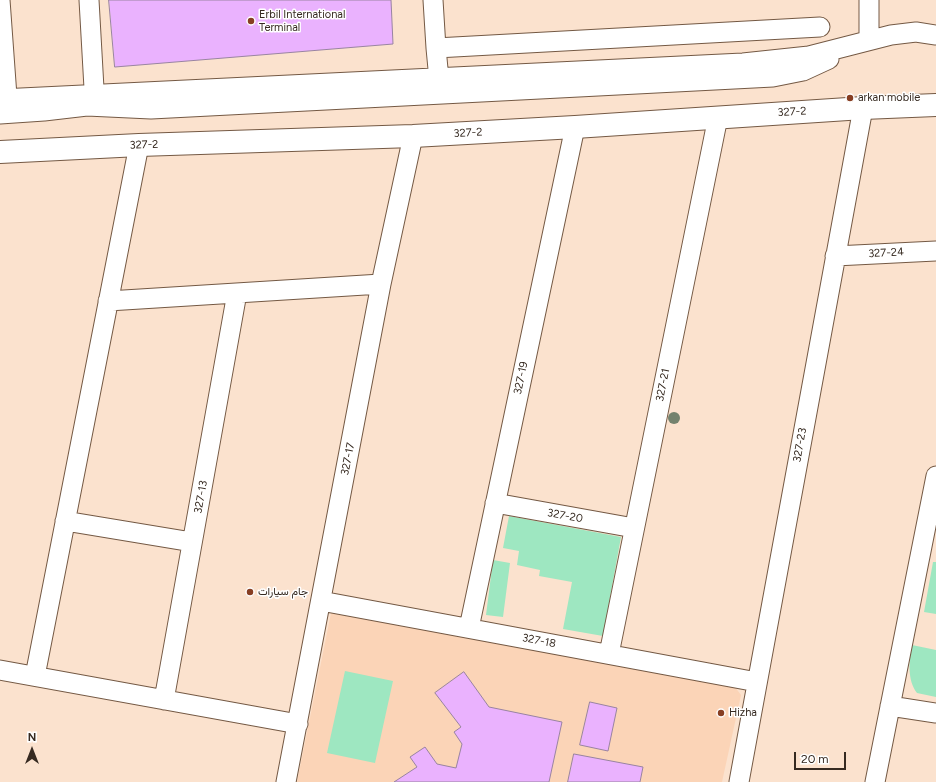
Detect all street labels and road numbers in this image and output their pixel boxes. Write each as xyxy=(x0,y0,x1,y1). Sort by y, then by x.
street label: 327-2 xyxy=(777,105,807,119)
street label: 327-2 xyxy=(453,126,483,140)
street label: 327-2 xyxy=(129,138,159,152)
street label: 327-24 xyxy=(868,245,904,261)
street label: 327-19 xyxy=(511,360,531,396)
street label: 327-21 xyxy=(653,367,673,403)
street label: 327-23 xyxy=(790,427,810,463)
street label: 327-17 xyxy=(338,442,358,476)
street label: 327-13 xyxy=(192,480,210,514)
street label: 327-20 xyxy=(546,506,584,526)
street label: 327-18 xyxy=(521,631,557,651)

